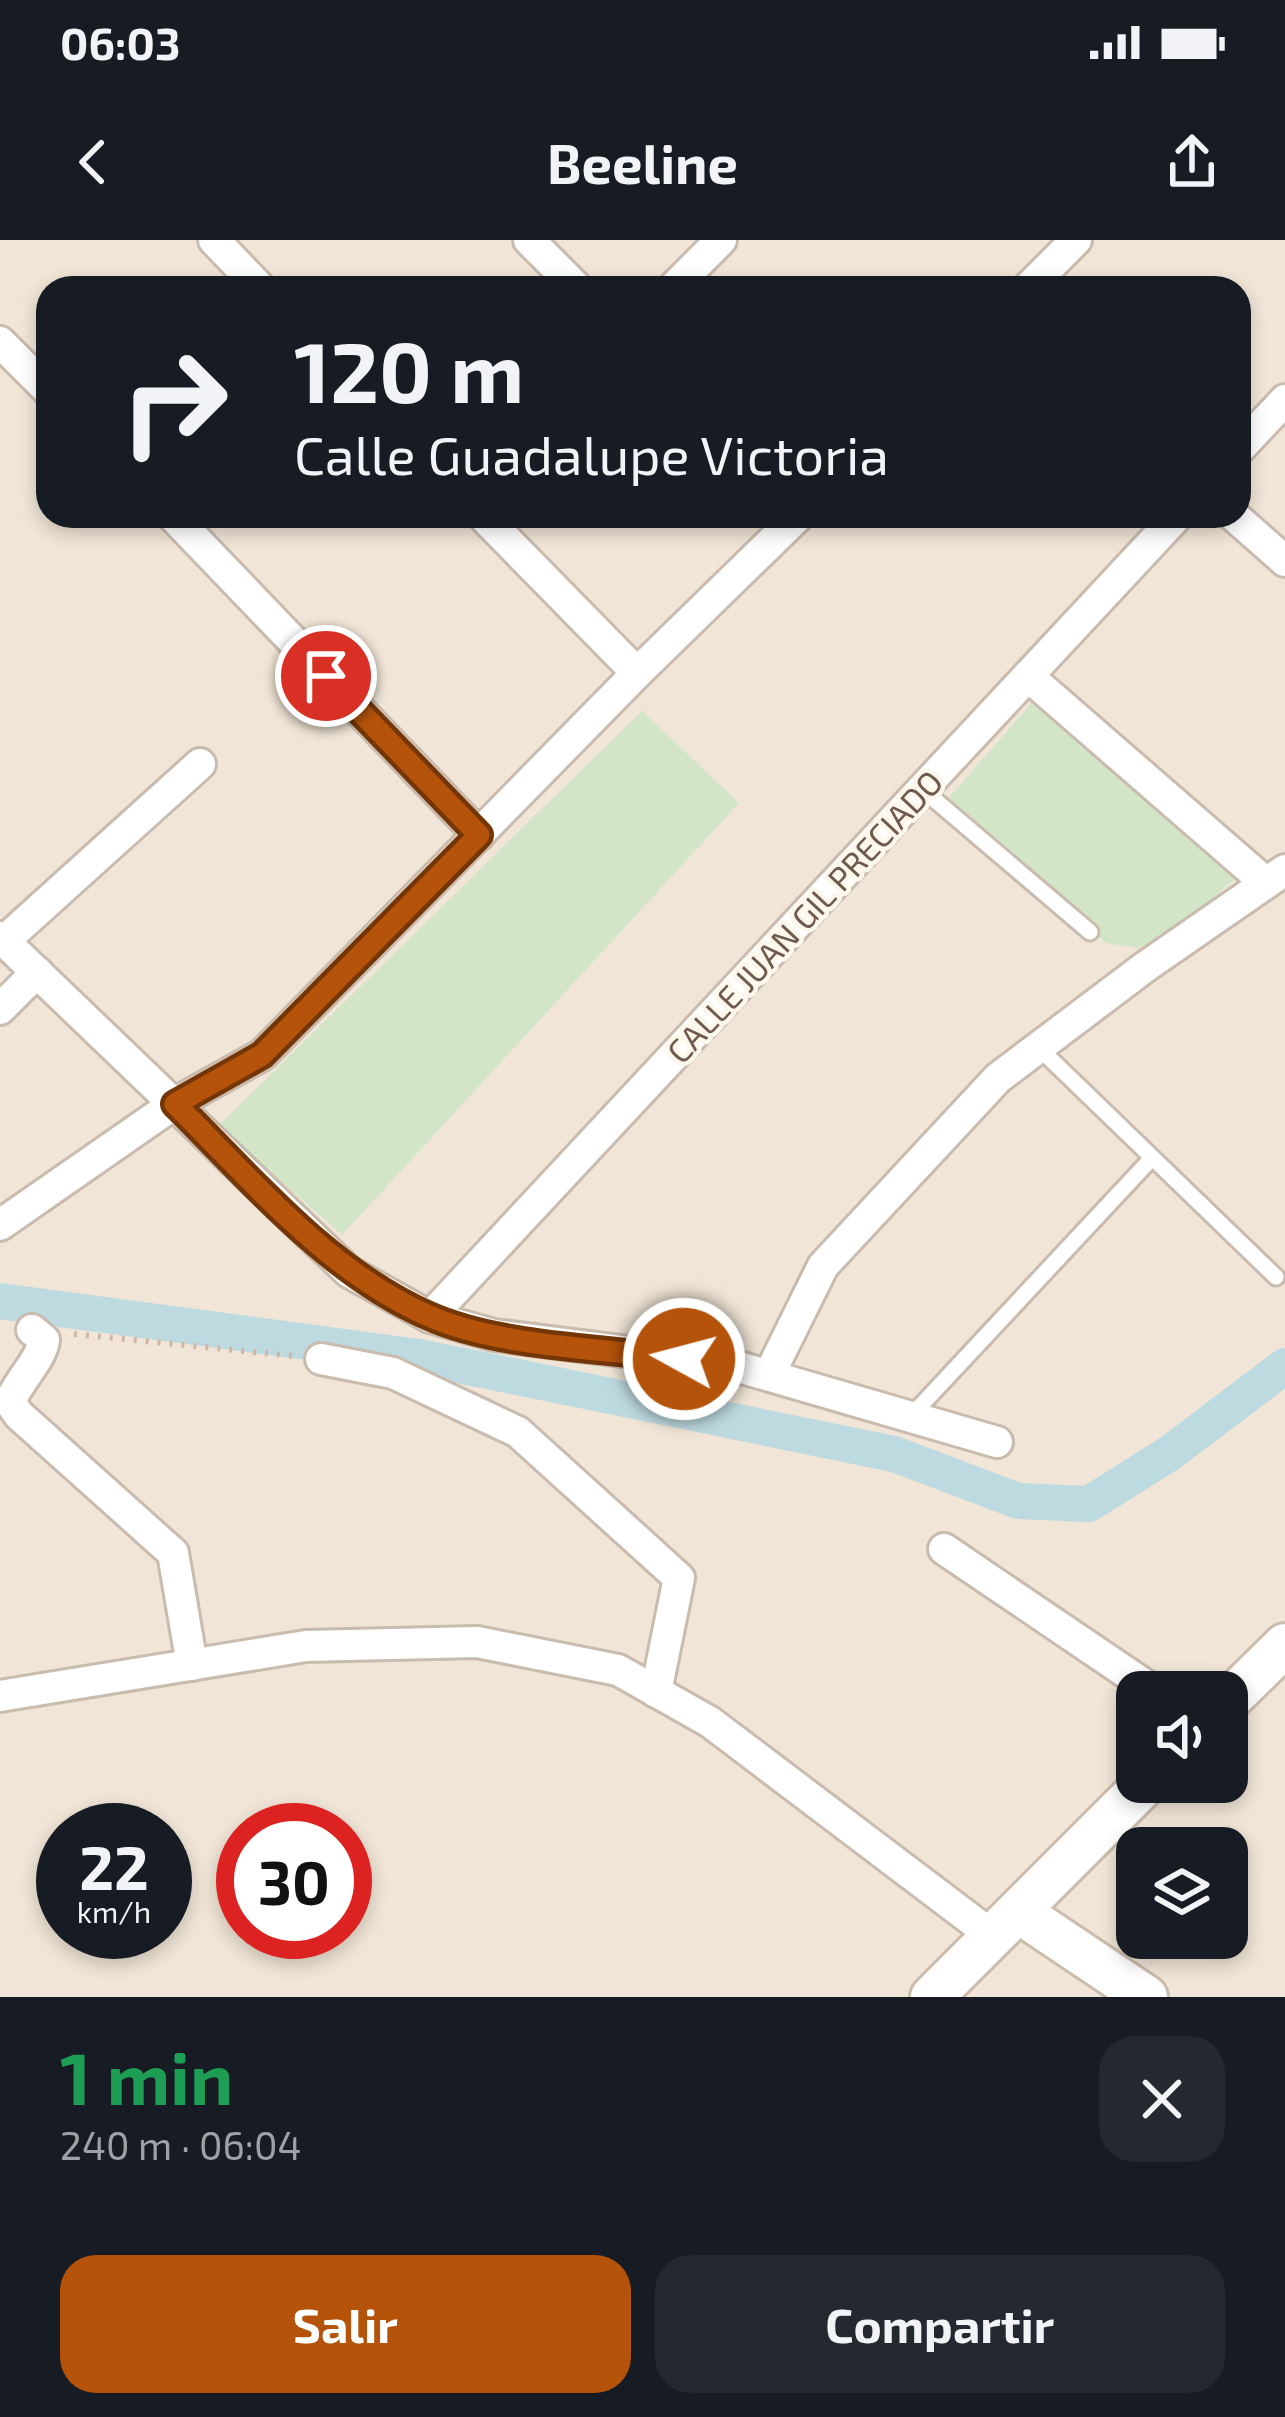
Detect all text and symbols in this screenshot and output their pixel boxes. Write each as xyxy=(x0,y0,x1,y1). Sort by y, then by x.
text: 06:03 xyxy=(60,15,180,69)
icon: back xyxy=(60,129,126,195)
icon: share xyxy=(1159,129,1225,195)
text: Beeline xyxy=(547,130,738,195)
text: 120 m xyxy=(294,319,524,420)
icon: right xyxy=(96,324,252,480)
text: Calle Guadalupe Victoria xyxy=(294,421,889,486)
pin xyxy=(275,625,377,727)
icon: arrive xyxy=(293,643,359,709)
street label: CALLE JUAN GIL PRECIADO xyxy=(658,761,950,1071)
position arrow xyxy=(621,1296,747,1422)
map controls xyxy=(1116,1671,1248,1959)
button: sound xyxy=(1116,1671,1248,1803)
speed limit sign: 30 xyxy=(216,1803,372,1959)
button: layers xyxy=(1116,1827,1248,1959)
text: 22 xyxy=(79,1830,149,1902)
text: km/h xyxy=(77,1893,151,1929)
text: 1 min xyxy=(60,2033,233,2119)
button: close xyxy=(1099,2036,1225,2162)
text: 240 m · 06:04 xyxy=(60,2121,301,2168)
button: Salir xyxy=(60,2255,631,2393)
button: Compartir xyxy=(655,2255,1225,2393)

